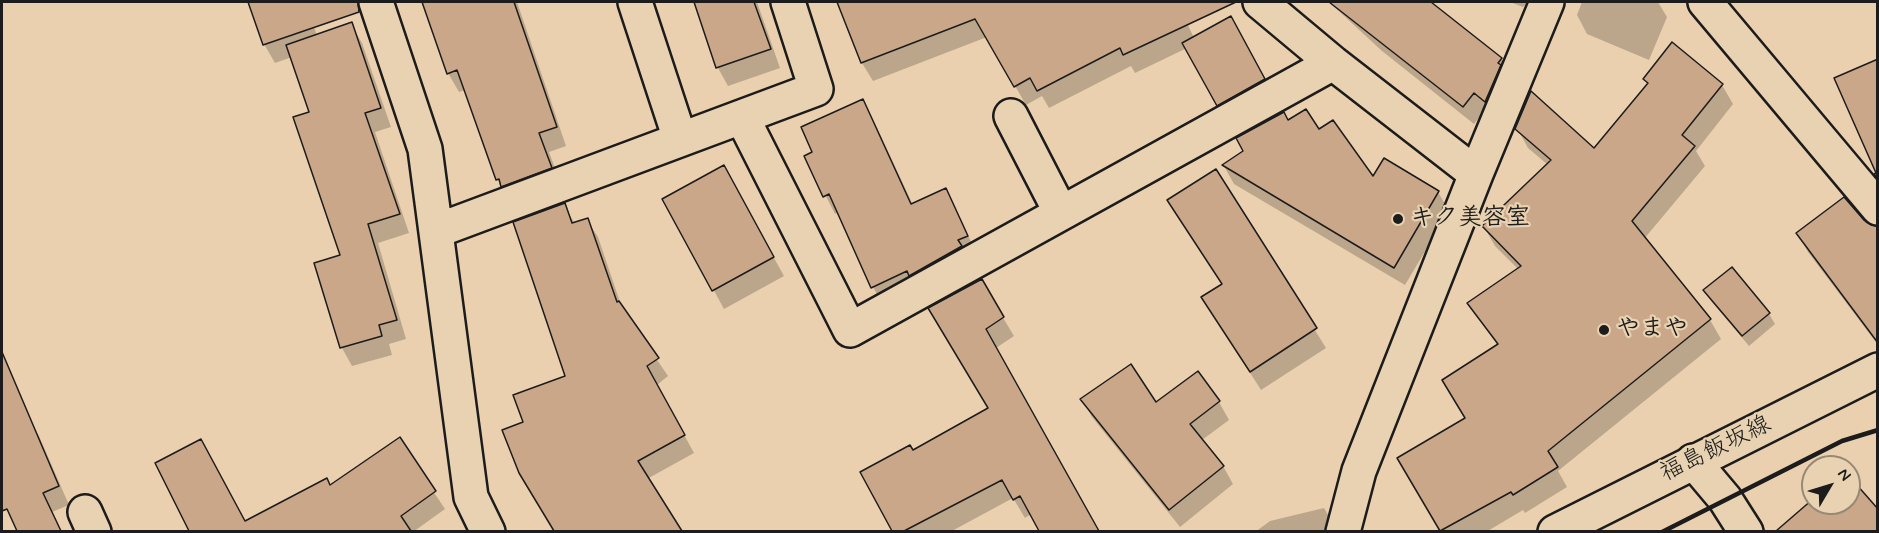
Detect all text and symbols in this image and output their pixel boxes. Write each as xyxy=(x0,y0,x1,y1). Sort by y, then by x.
place label: キク美容室 xyxy=(1410,205,1530,233)
marker: キク美容室 xyxy=(1391,212,1405,226)
place label: やまや xyxy=(1616,316,1688,344)
marker: やまや xyxy=(1597,323,1611,337)
street label: 福島飯坂線 xyxy=(1656,411,1776,489)
north arrow xyxy=(1801,455,1861,515)
text: N xyxy=(1832,464,1856,486)

